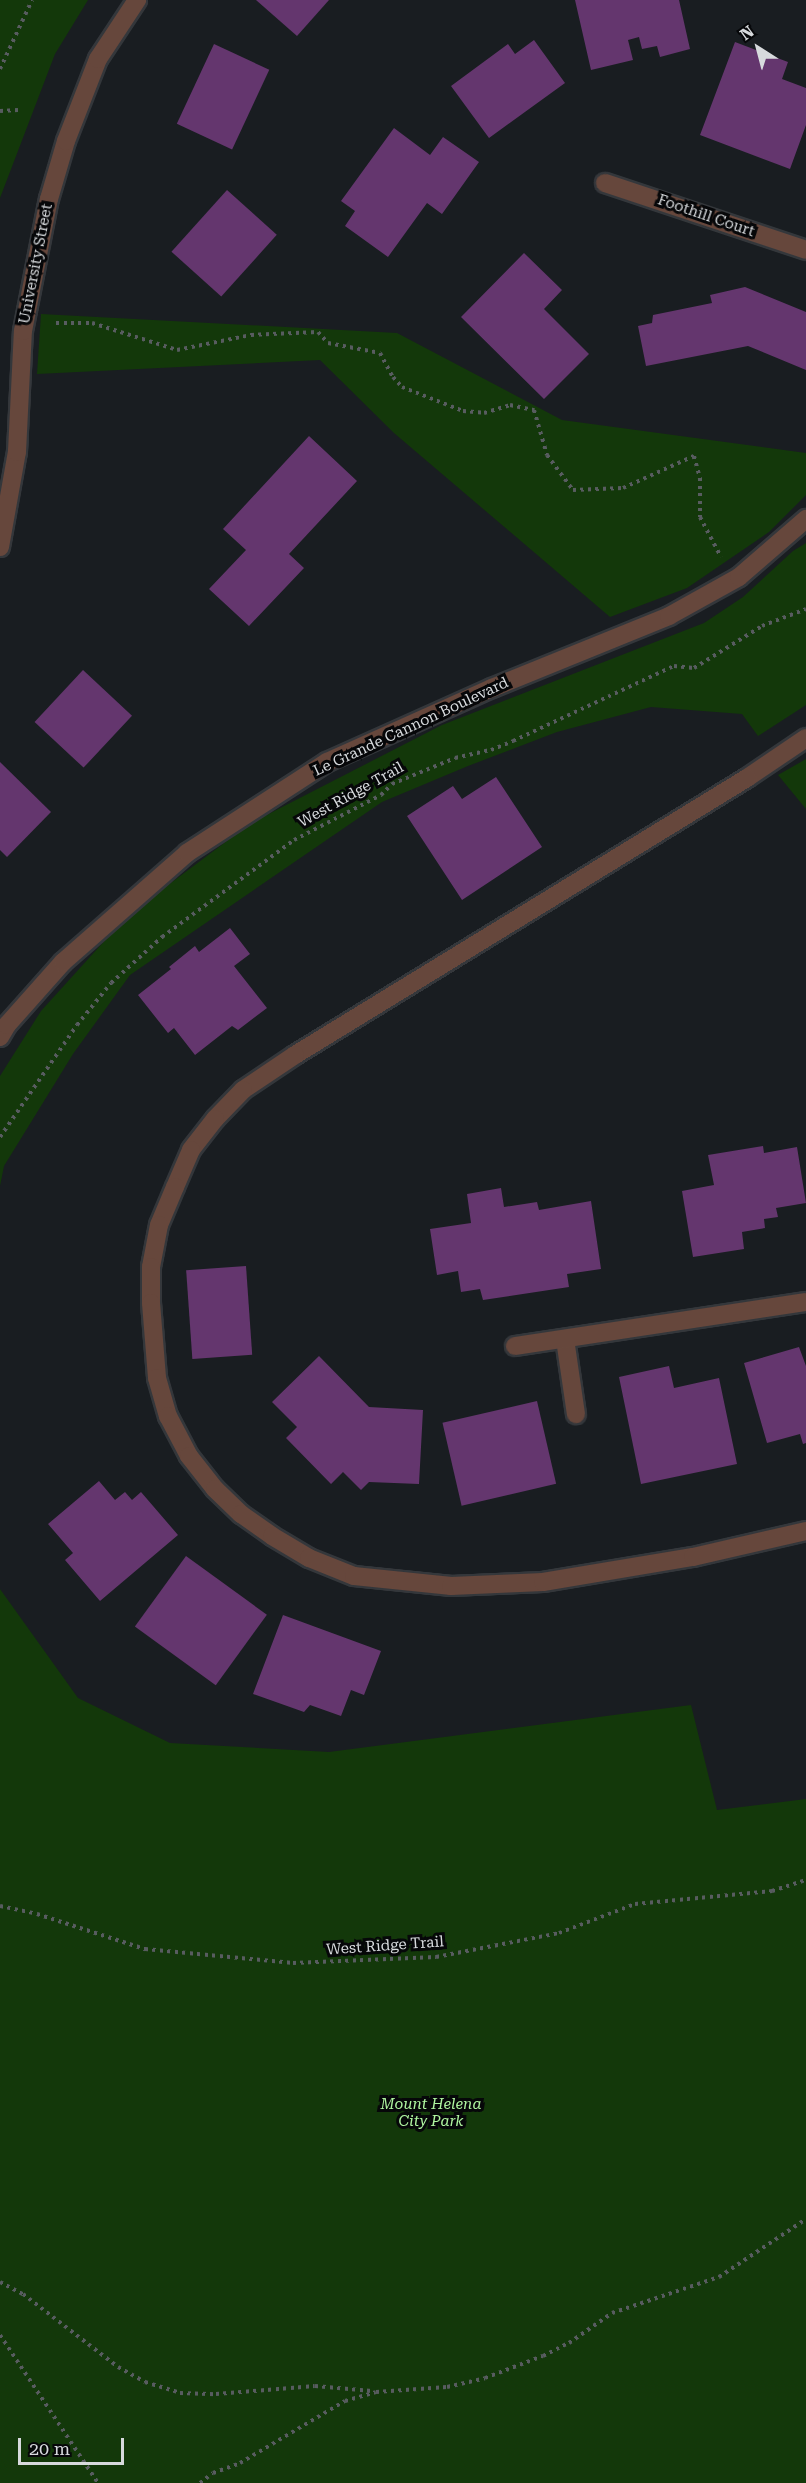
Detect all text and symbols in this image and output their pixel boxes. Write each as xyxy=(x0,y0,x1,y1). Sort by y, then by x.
north arrow xyxy=(728,18,788,78)
text: N xyxy=(737,22,758,44)
street label: Foothill Court xyxy=(655,191,757,241)
street label: University Street xyxy=(15,202,57,326)
street label: Le Grande Cannon Boulevard xyxy=(311,674,511,780)
street label: West Ridge Trail xyxy=(295,759,407,831)
street label: West Ridge Trail xyxy=(326,1933,444,1959)
park label: Mount Helena City Park xyxy=(381,2095,481,2130)
scale bar xyxy=(21,2426,128,2464)
text: 20 m xyxy=(29,2438,70,2459)

